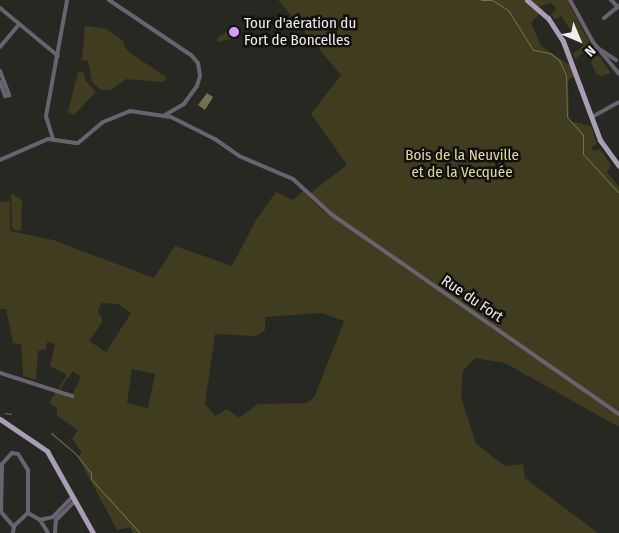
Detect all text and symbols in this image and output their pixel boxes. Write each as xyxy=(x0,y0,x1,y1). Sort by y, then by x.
place label: Tour d'aération du Fort de Boncelles xyxy=(244,14,356,49)
north arrow xyxy=(554,15,604,65)
marker: Tour d'aération du Fort de Boncelles xyxy=(228,26,240,38)
text: N xyxy=(581,42,599,60)
park label: Bois de la Neuville et de la Vecquée xyxy=(405,146,519,181)
street label: Rue du Fort xyxy=(438,272,506,326)

